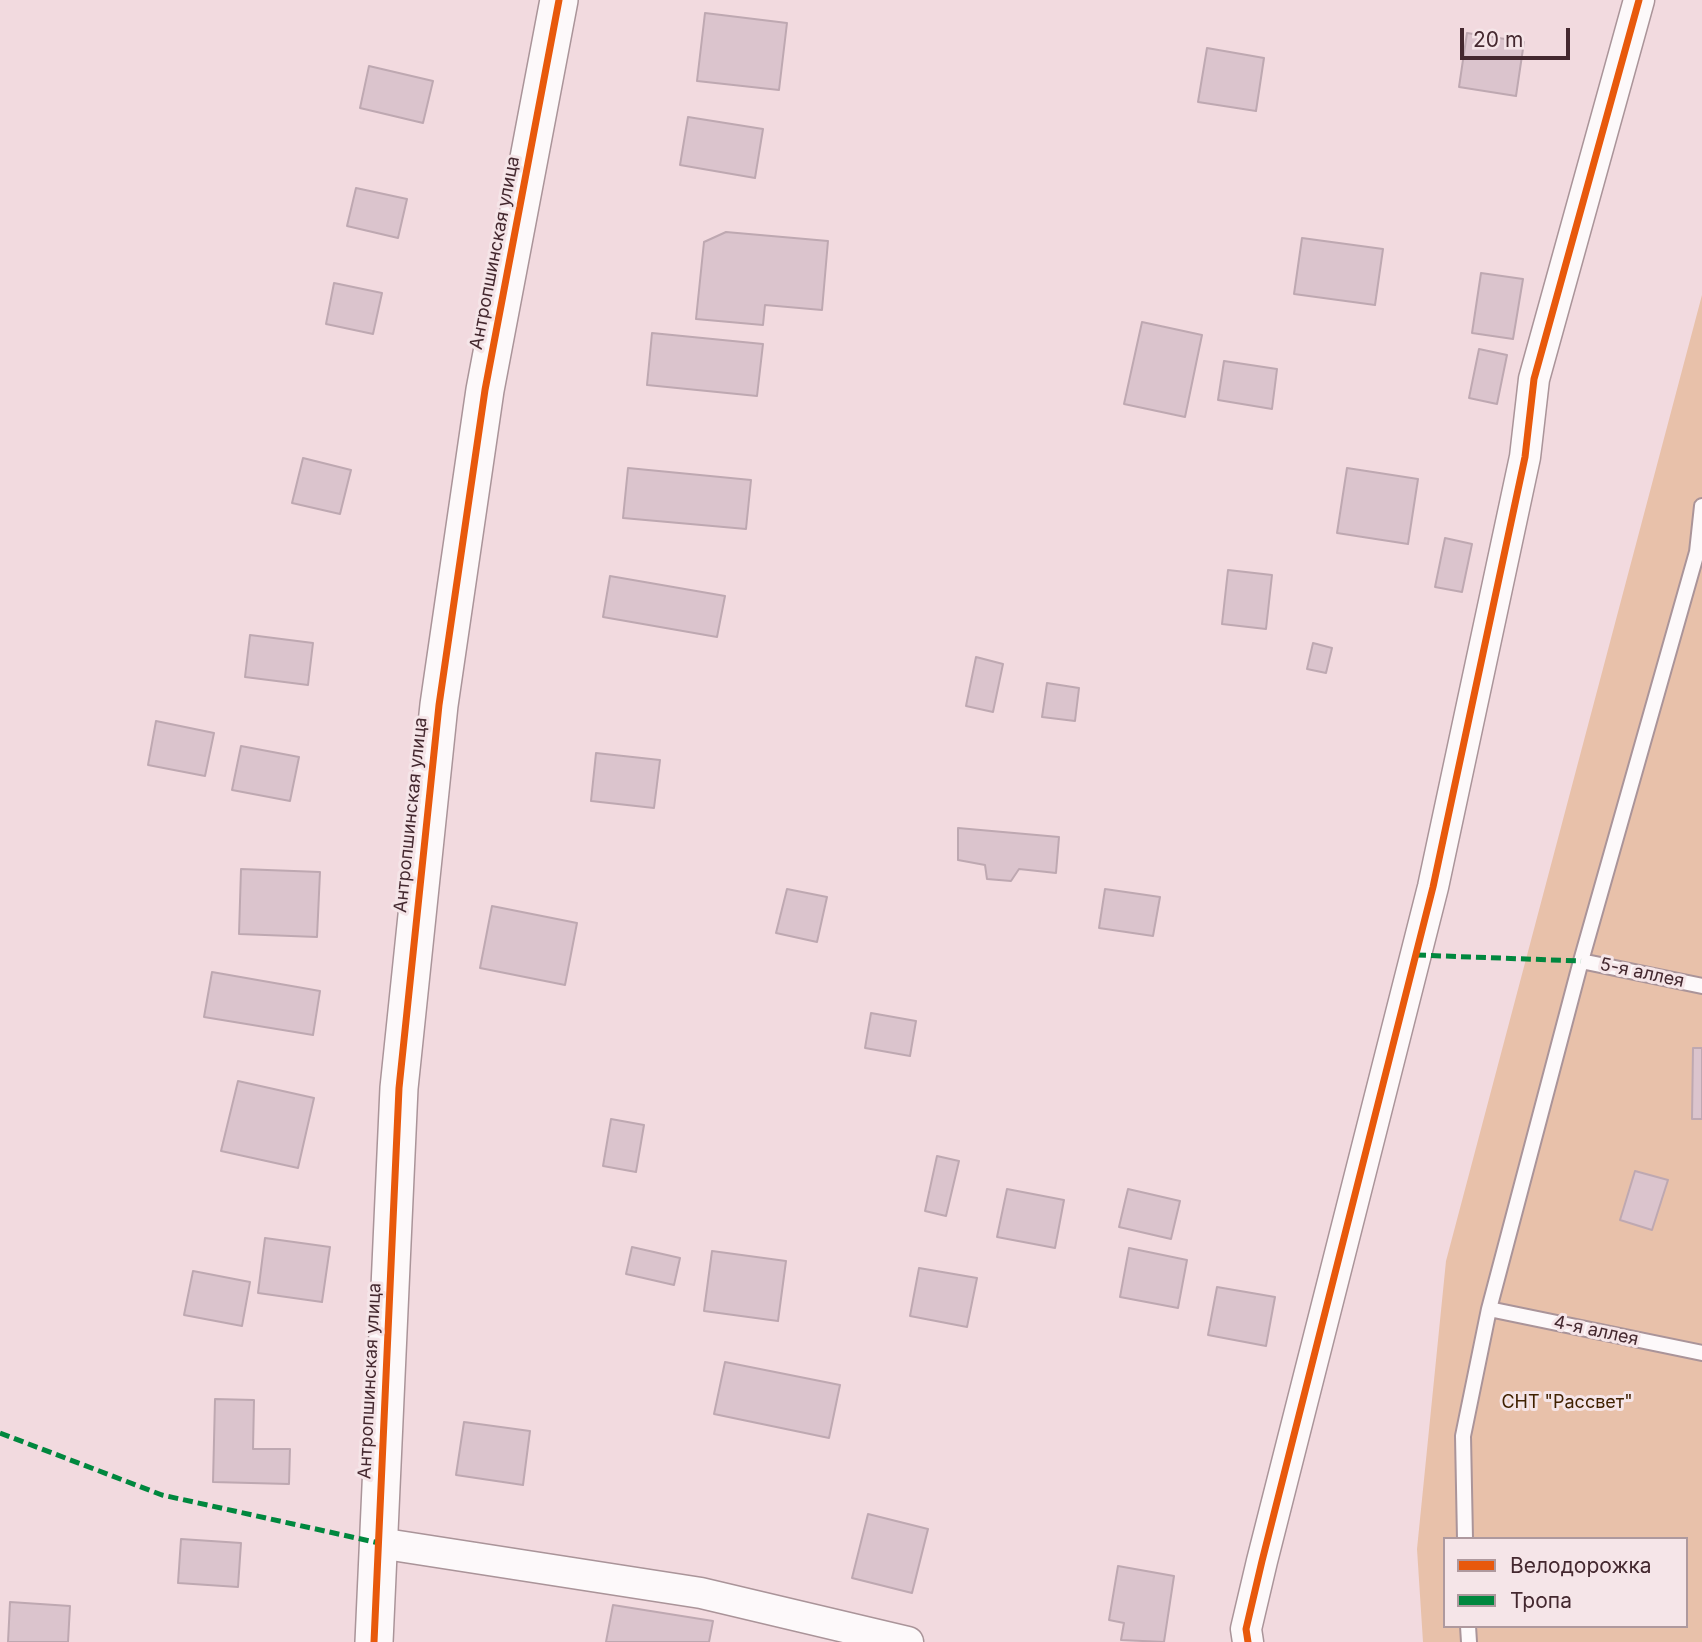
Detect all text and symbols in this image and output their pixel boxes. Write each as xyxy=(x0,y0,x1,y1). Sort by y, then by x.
scale bar xyxy=(1464,14,1574,58)
text: 20 m xyxy=(1473,27,1523,52)
street label: Антропшинская улица xyxy=(466,154,524,352)
street label: Антропшинская улица xyxy=(390,716,432,914)
street label: 5-я аллея xyxy=(1598,954,1686,992)
street label: Антропшинская улица xyxy=(354,1282,386,1480)
street label: 4-я аллея xyxy=(1552,1311,1640,1351)
park label: СНТ "Рассвет" xyxy=(1501,1392,1633,1414)
legend xyxy=(1443,1537,1688,1628)
text: Велодорожка xyxy=(1510,1553,1652,1578)
text: Тропа xyxy=(1510,1588,1572,1613)

